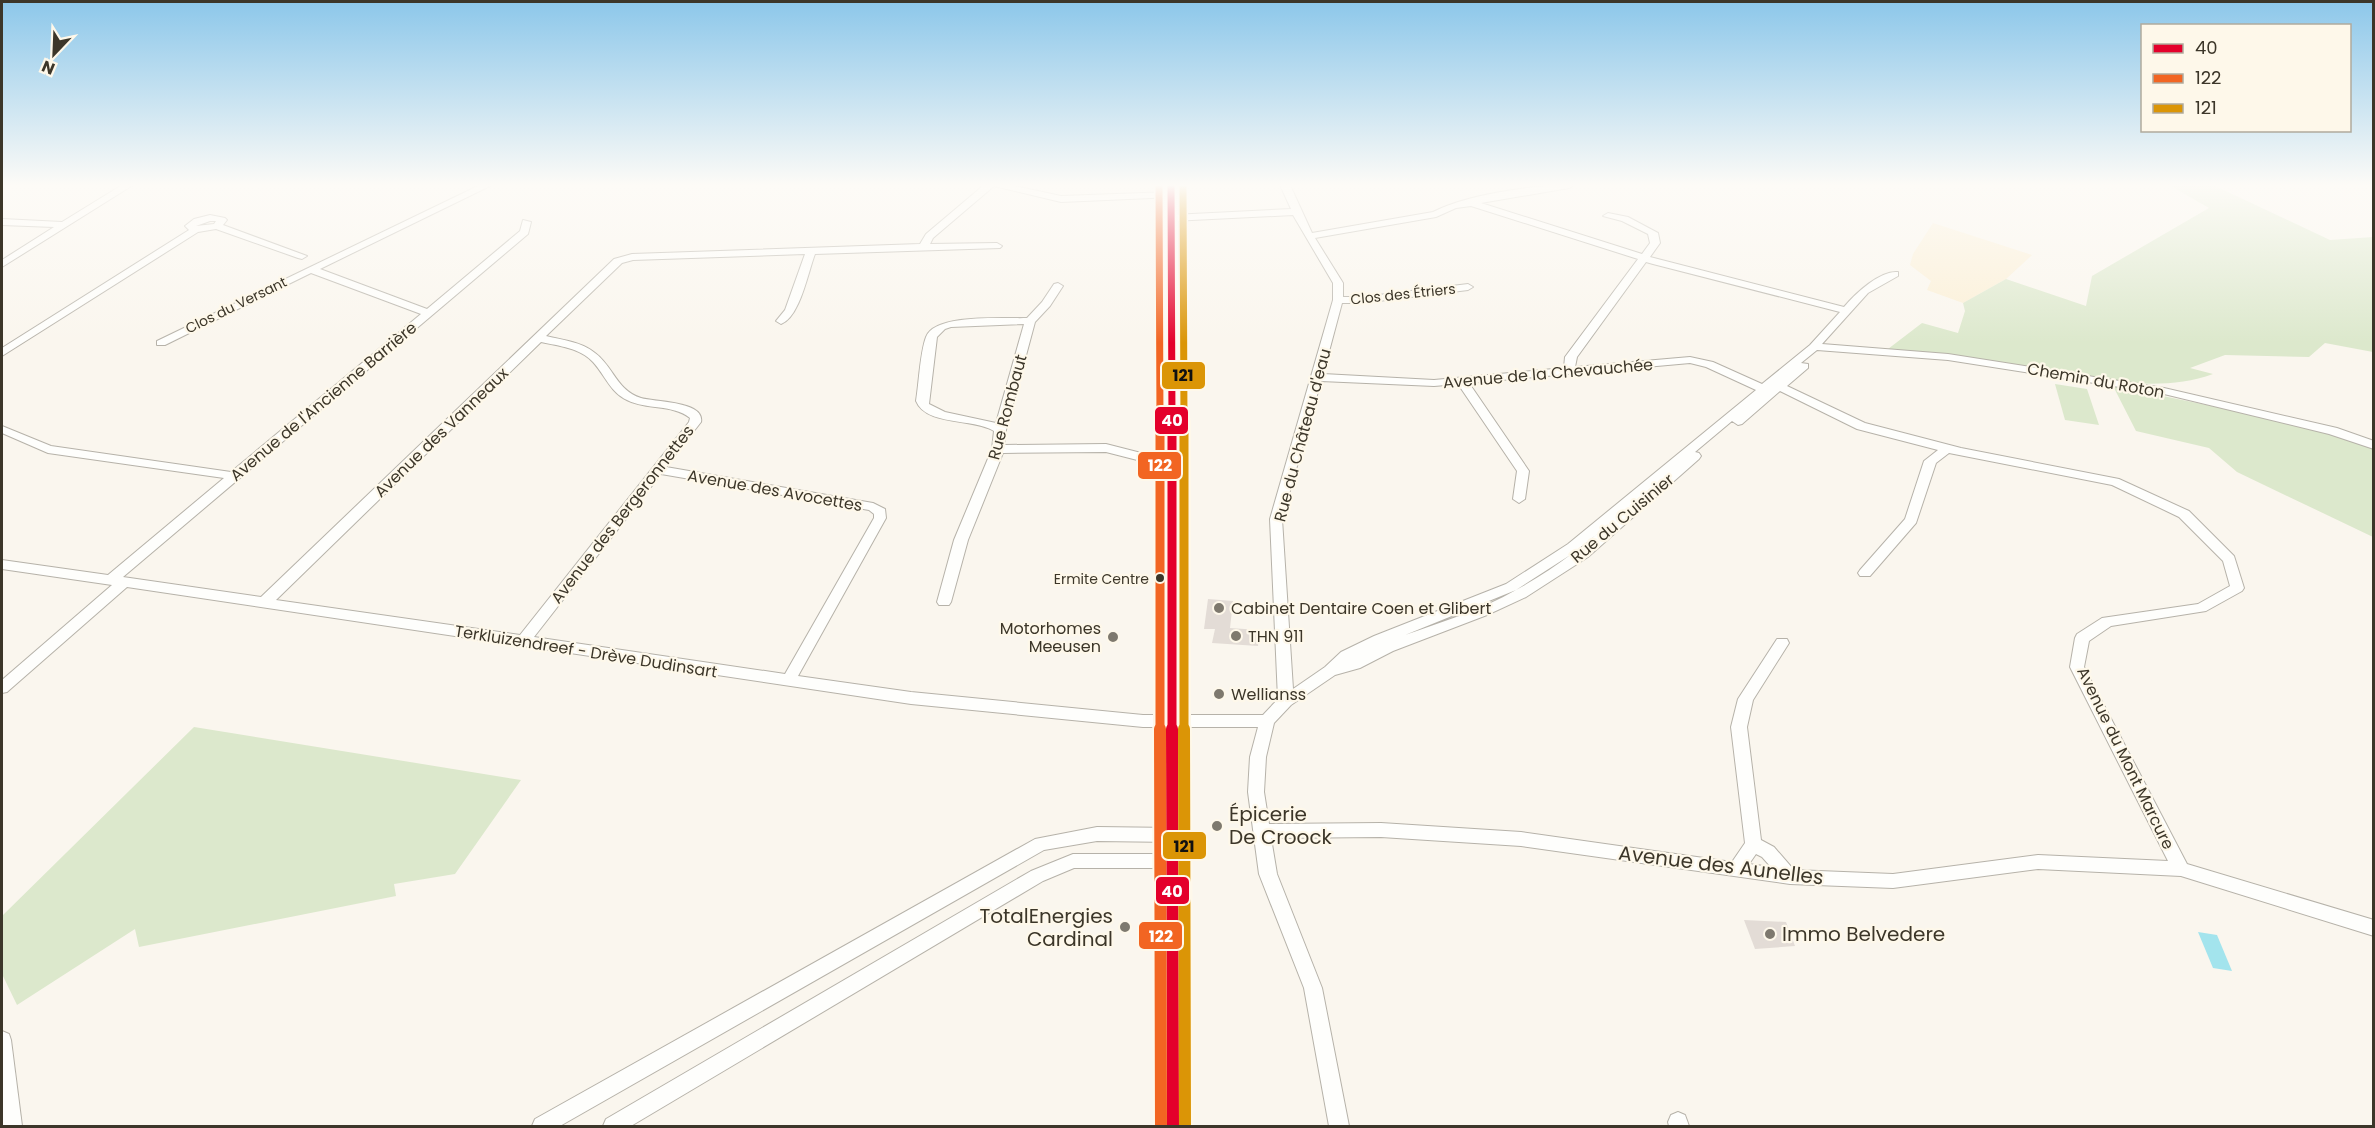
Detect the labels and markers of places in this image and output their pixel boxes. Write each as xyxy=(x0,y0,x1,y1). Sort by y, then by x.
place label: Ermite Centre xyxy=(1054,569,1149,589)
marker: Ermite Centre xyxy=(1154,572,1166,584)
place label: Cabinet Dentaire Coen et Glibert xyxy=(1231,597,1491,620)
marker: Cabinet Dentaire Coen et Glibert xyxy=(1212,601,1226,615)
place label: Motorhomes Meeusen xyxy=(1000,617,1101,658)
place label: THN 911 xyxy=(1248,625,1304,648)
marker: THN 911 xyxy=(1229,629,1243,643)
marker: Motorhomes Meeusen xyxy=(1106,630,1120,644)
place label: Wellianss xyxy=(1231,683,1306,706)
marker: Wellianss xyxy=(1212,687,1226,701)
place label: Épicerie De Croock xyxy=(1229,800,1333,851)
marker: Épicerie De Croock xyxy=(1210,819,1224,833)
place label: TotalEnergies Cardinal xyxy=(979,902,1113,953)
marker: TotalEnergies Cardinal xyxy=(1118,920,1132,934)
place label: Immo Belvedere xyxy=(1782,920,1945,948)
marker: Immo Belvedere xyxy=(1763,927,1777,941)

